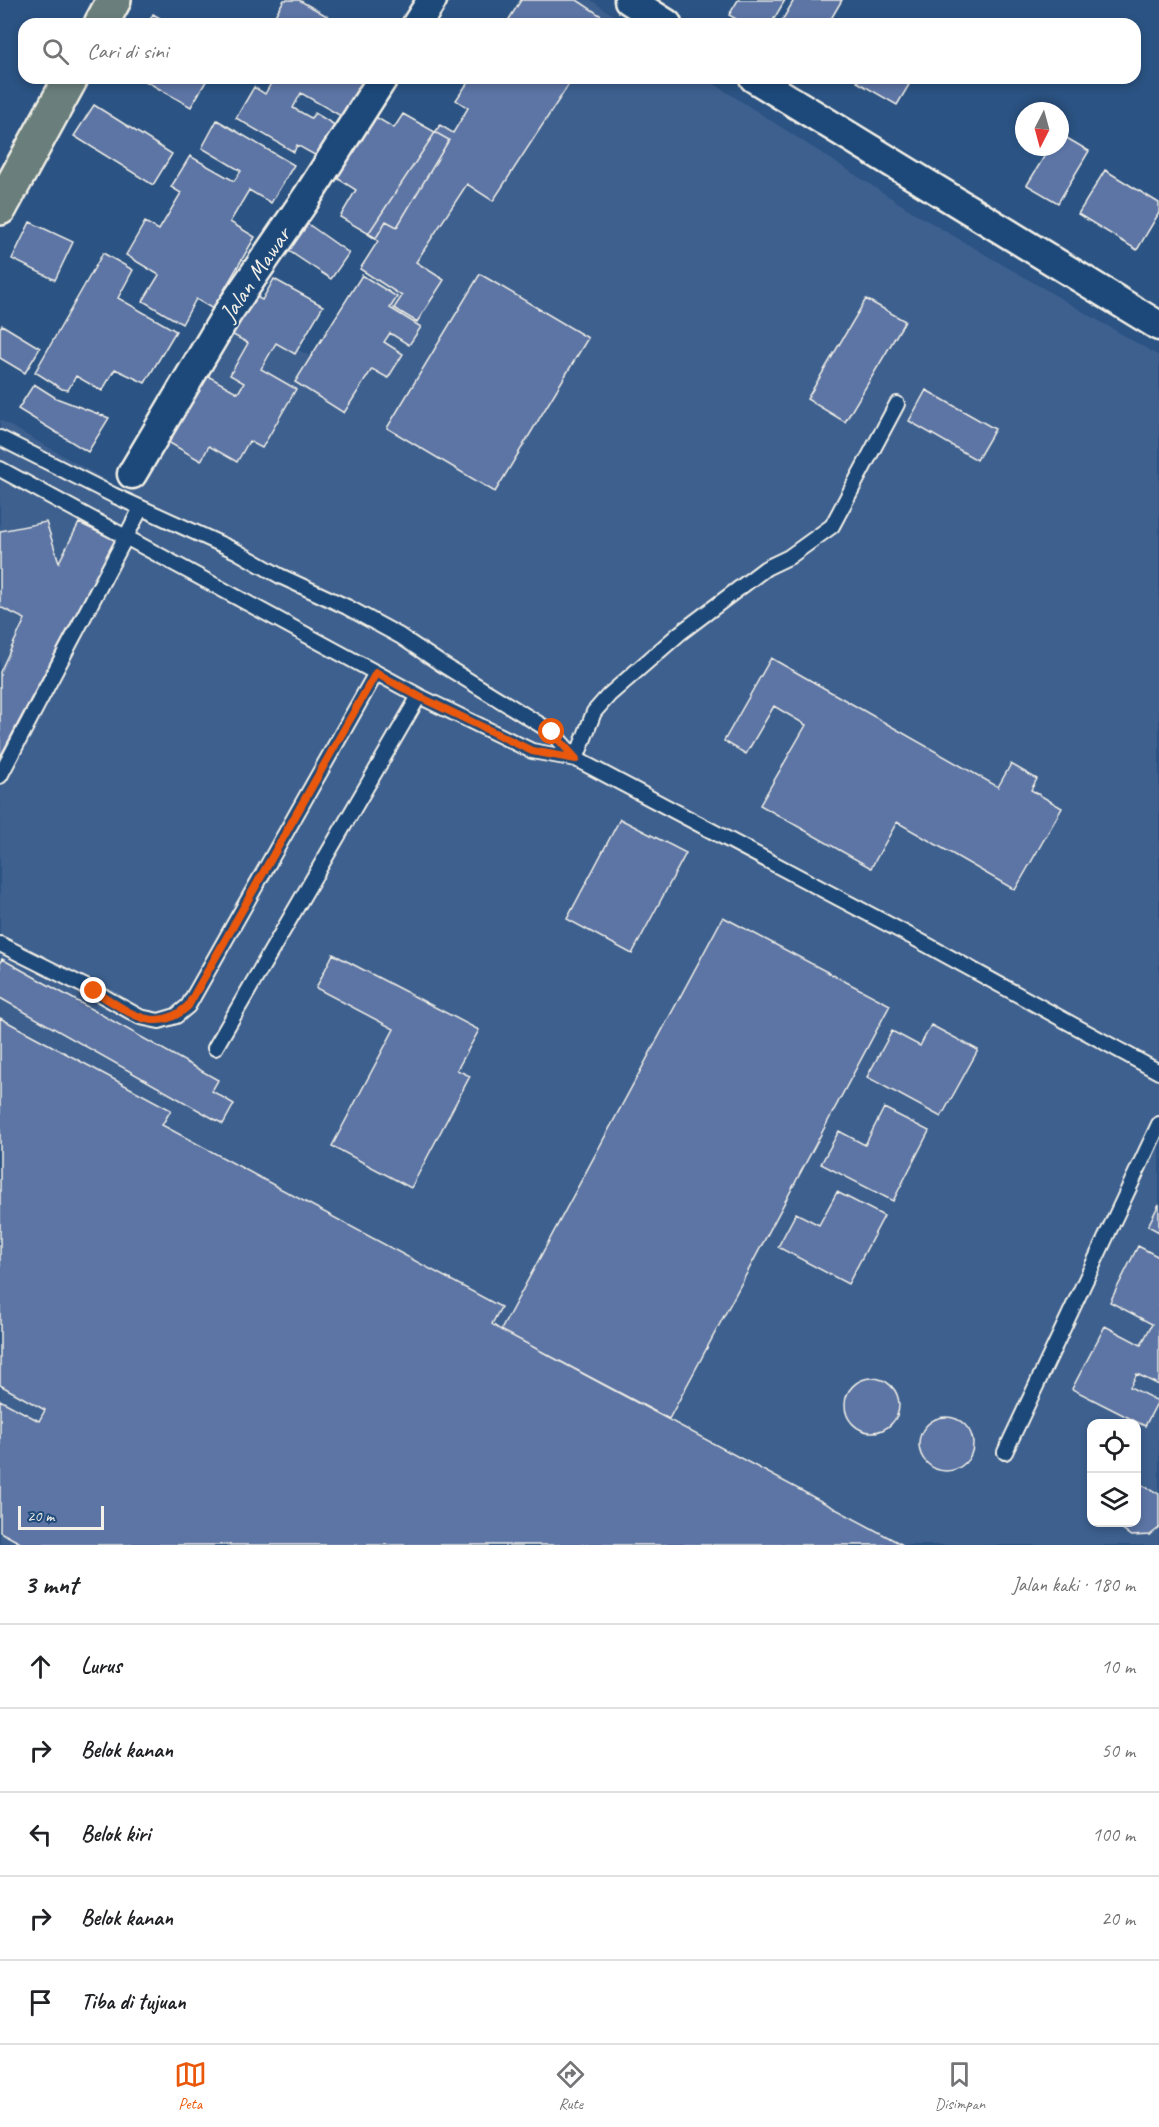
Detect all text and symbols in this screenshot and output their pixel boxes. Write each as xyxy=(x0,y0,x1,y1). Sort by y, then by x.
search box xyxy=(18,18,1141,84)
icon: search xyxy=(39,35,72,68)
text: Cari di sini xyxy=(87,37,168,65)
north arrow xyxy=(1015,102,1069,156)
street label: Jalan Mawar xyxy=(212,219,299,327)
route start xyxy=(538,718,564,744)
route end xyxy=(80,977,106,1003)
map controls xyxy=(1087,1419,1141,1527)
button: locate xyxy=(1087,1419,1141,1473)
button: layers xyxy=(1087,1473,1141,1527)
scale bar xyxy=(18,1503,104,1530)
text: 20 m xyxy=(27,1506,54,1526)
text: 3 mnt xyxy=(24,1568,77,1601)
text: Jalan kaki · 180 m xyxy=(1012,1572,1135,1597)
icon: ahead xyxy=(24,1650,57,1683)
text: Lurus xyxy=(81,1652,121,1680)
text: 10 m xyxy=(1101,1654,1135,1679)
icon: right xyxy=(24,1734,57,1767)
text: Belok kanan xyxy=(81,1736,173,1764)
text: 50 m xyxy=(1101,1738,1135,1763)
icon: left xyxy=(24,1818,57,1851)
text: Belok kiri xyxy=(81,1820,150,1848)
text: 100 m xyxy=(1092,1822,1135,1847)
icon: right xyxy=(24,1902,57,1935)
text: Belok kanan xyxy=(81,1904,173,1932)
text: 20 m xyxy=(1101,1906,1135,1931)
icon: arrive xyxy=(24,1986,57,2019)
text: Tiba di tujuan xyxy=(81,1988,186,2016)
tab: Peta xyxy=(174,2058,207,2114)
tab: Rute xyxy=(554,2058,587,2114)
tab: Disimpan xyxy=(935,2058,985,2114)

